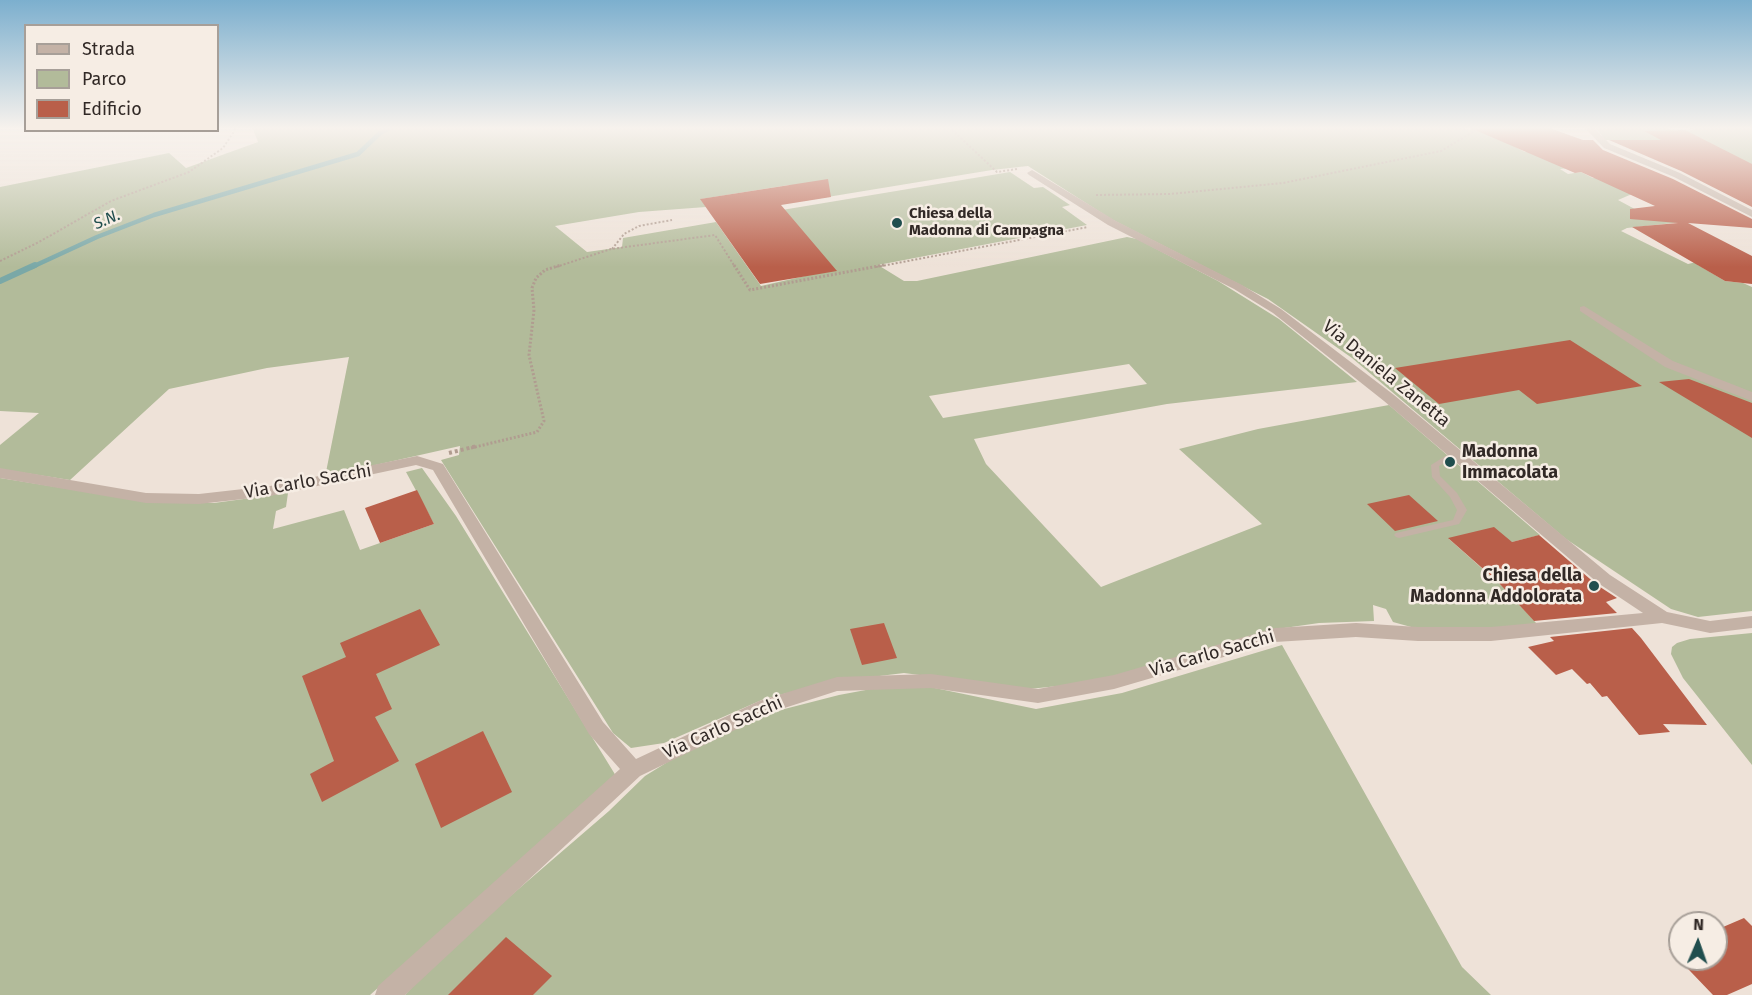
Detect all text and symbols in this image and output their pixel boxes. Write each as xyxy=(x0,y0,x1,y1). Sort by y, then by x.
legend xyxy=(24,24,219,132)
text: Strada xyxy=(82,38,135,60)
text: Parco xyxy=(82,68,126,90)
text: Edificio xyxy=(82,98,142,120)
place label: Chiesa della Madonna di Campagna xyxy=(909,205,1064,240)
water label: S.N. xyxy=(91,206,123,234)
marker: Chiesa della Madonna di Campagna xyxy=(890,216,904,230)
street label: Via Daniela Zanetta xyxy=(1318,316,1454,432)
place label: Madonna Immacolata xyxy=(1462,441,1558,484)
marker: Madonna Immacolata xyxy=(1443,455,1457,469)
street label: Via Carlo Sacchi xyxy=(243,460,373,504)
place label: Chiesa della Madonna Addolorata xyxy=(1410,565,1582,608)
marker: Chiesa della Madonna Addolorata xyxy=(1587,579,1601,593)
street label: Via Carlo Sacchi xyxy=(1147,626,1277,682)
street label: Via Carlo Sacchi xyxy=(660,692,786,764)
north arrow xyxy=(1668,911,1728,971)
text: N xyxy=(1693,915,1704,934)

